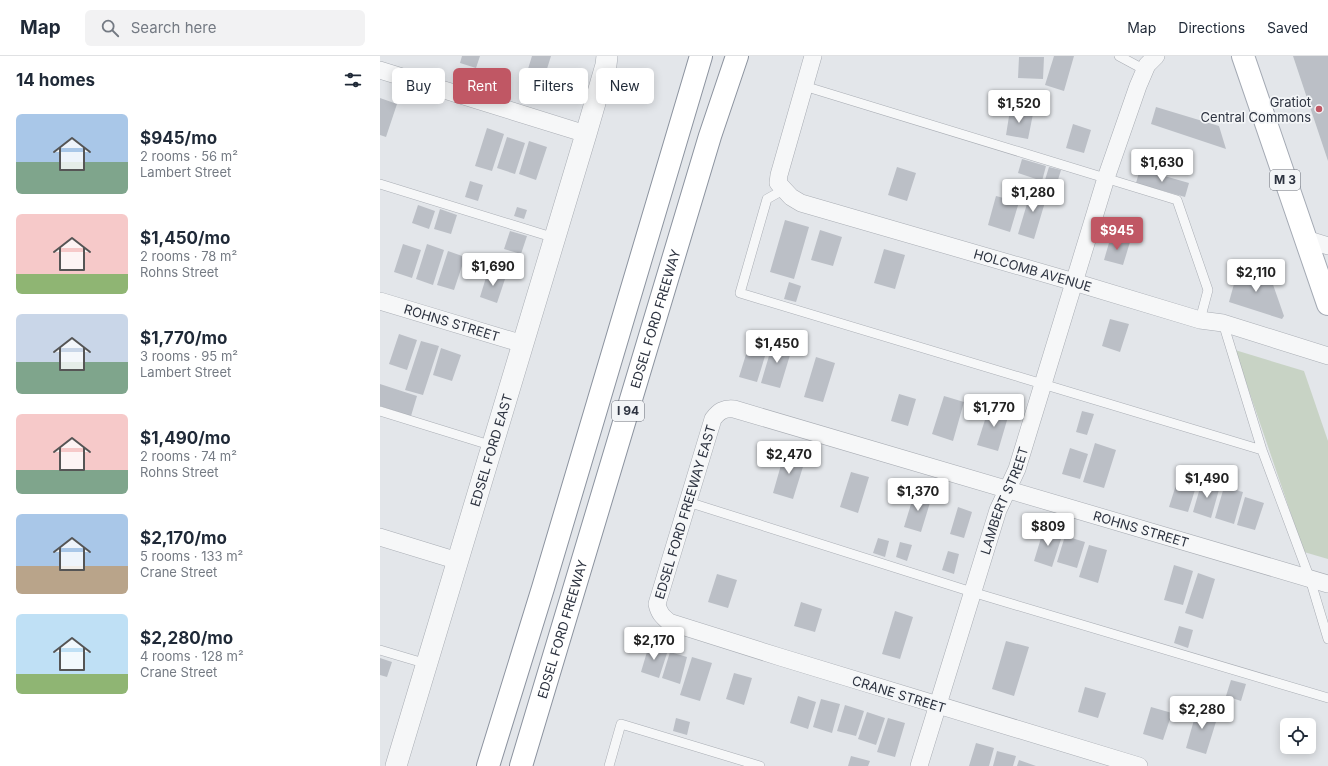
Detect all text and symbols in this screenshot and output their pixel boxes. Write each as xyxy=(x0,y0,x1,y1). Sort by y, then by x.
search box xyxy=(85,10,365,46)
text: Map xyxy=(20,16,61,39)
icon: search xyxy=(99,17,121,39)
text: Search here xyxy=(131,18,216,37)
text: Map xyxy=(1127,19,1156,36)
text: Directions xyxy=(1178,19,1245,36)
text: Saved xyxy=(1267,19,1308,36)
chip: Buy xyxy=(392,68,445,104)
chip: Rent xyxy=(453,68,511,104)
chip: Filters xyxy=(519,68,588,104)
chip: New xyxy=(596,68,654,104)
icon: filters xyxy=(342,69,364,91)
text: 14 homes xyxy=(16,70,95,90)
pin: $1,520 xyxy=(986,90,1052,124)
place label: Gratiot Central Commons xyxy=(1201,94,1311,125)
text: $1,520 xyxy=(997,95,1041,111)
marker: Gratiot Central Commons xyxy=(1314,104,1324,114)
text: $945/mo xyxy=(140,128,217,148)
icon: home xyxy=(48,130,96,178)
text: 2 rooms · 56 m² xyxy=(140,148,238,164)
pin: $1,630 xyxy=(1129,149,1195,183)
text: $1,630 xyxy=(1140,154,1184,170)
text: Lambert Street xyxy=(140,164,231,180)
road number: M 3 xyxy=(1270,170,1300,190)
pin: $1,280 xyxy=(1000,179,1066,213)
text: $1,280 xyxy=(1011,184,1055,200)
pin: $945 xyxy=(1093,217,1141,251)
text: $945 xyxy=(1100,222,1134,238)
text: $1,450/mo xyxy=(140,228,231,248)
icon: home xyxy=(48,230,96,278)
street label: HOLCOMB AVENUE xyxy=(972,245,1094,295)
street label: EDSEL FORD FREEWAY xyxy=(627,247,684,390)
text: 2 rooms · 78 m² xyxy=(140,248,237,264)
pin: $1,690 xyxy=(460,253,526,287)
text: $1,690 xyxy=(471,258,515,274)
pin: $2,110 xyxy=(1223,259,1289,293)
text: Rohns Street xyxy=(140,264,219,280)
text: $2,110 xyxy=(1236,264,1276,280)
street label: ROHNS STREET xyxy=(402,301,502,345)
text: $1,770/mo xyxy=(140,328,228,348)
icon: home xyxy=(48,330,96,378)
pin: $1,450 xyxy=(744,330,810,364)
text: $1,450 xyxy=(755,335,799,351)
text: 3 rooms · 95 m² xyxy=(140,348,238,364)
text: Lambert Street xyxy=(140,364,231,380)
street label: EDSEL FORD EAST xyxy=(467,392,516,508)
pin: $1,770 xyxy=(961,394,1027,428)
text: $1,770 xyxy=(973,399,1015,415)
road number: I 94 xyxy=(612,401,644,421)
street label: EDSEL FORD FREEWAY EAST xyxy=(651,423,719,601)
text: $1,490/mo xyxy=(140,428,231,448)
icon: home xyxy=(48,430,96,478)
pin: $2,470 xyxy=(756,441,822,475)
street label: LAMBERT STREET xyxy=(977,445,1031,556)
text: $2,470 xyxy=(766,446,812,462)
text: 2 rooms · 74 m² xyxy=(140,448,237,464)
text: Rohns Street xyxy=(140,464,219,480)
pin: $1,490 xyxy=(1174,465,1240,499)
text: $1,490 xyxy=(1185,470,1229,486)
pin: $1,370 xyxy=(885,478,951,512)
text: $1,370 xyxy=(897,483,939,499)
street label: ROHNS STREET xyxy=(1091,507,1191,551)
pin: $809 xyxy=(1024,513,1072,547)
text: $809 xyxy=(1031,518,1065,534)
text: $2,170/mo xyxy=(140,528,227,548)
icon: home xyxy=(48,530,96,578)
text: 5 rooms · 133 m² xyxy=(140,548,243,564)
street label: EDSEL FORD FREEWAY xyxy=(534,558,591,700)
text: Crane Street xyxy=(140,564,217,580)
pin: $2,170 xyxy=(621,627,687,661)
text: $2,280/mo xyxy=(140,628,233,648)
icon: home xyxy=(48,630,96,678)
text: $2,170 xyxy=(633,632,675,648)
text: 4 rooms · 128 m² xyxy=(140,648,244,664)
text: Crane Street xyxy=(140,664,217,680)
street label: CRANE STREET xyxy=(850,672,948,716)
pin: $2,280 xyxy=(1169,696,1235,730)
text: $2,280 xyxy=(1179,701,1225,717)
map controls xyxy=(1280,718,1316,754)
button: locate xyxy=(1280,718,1316,754)

